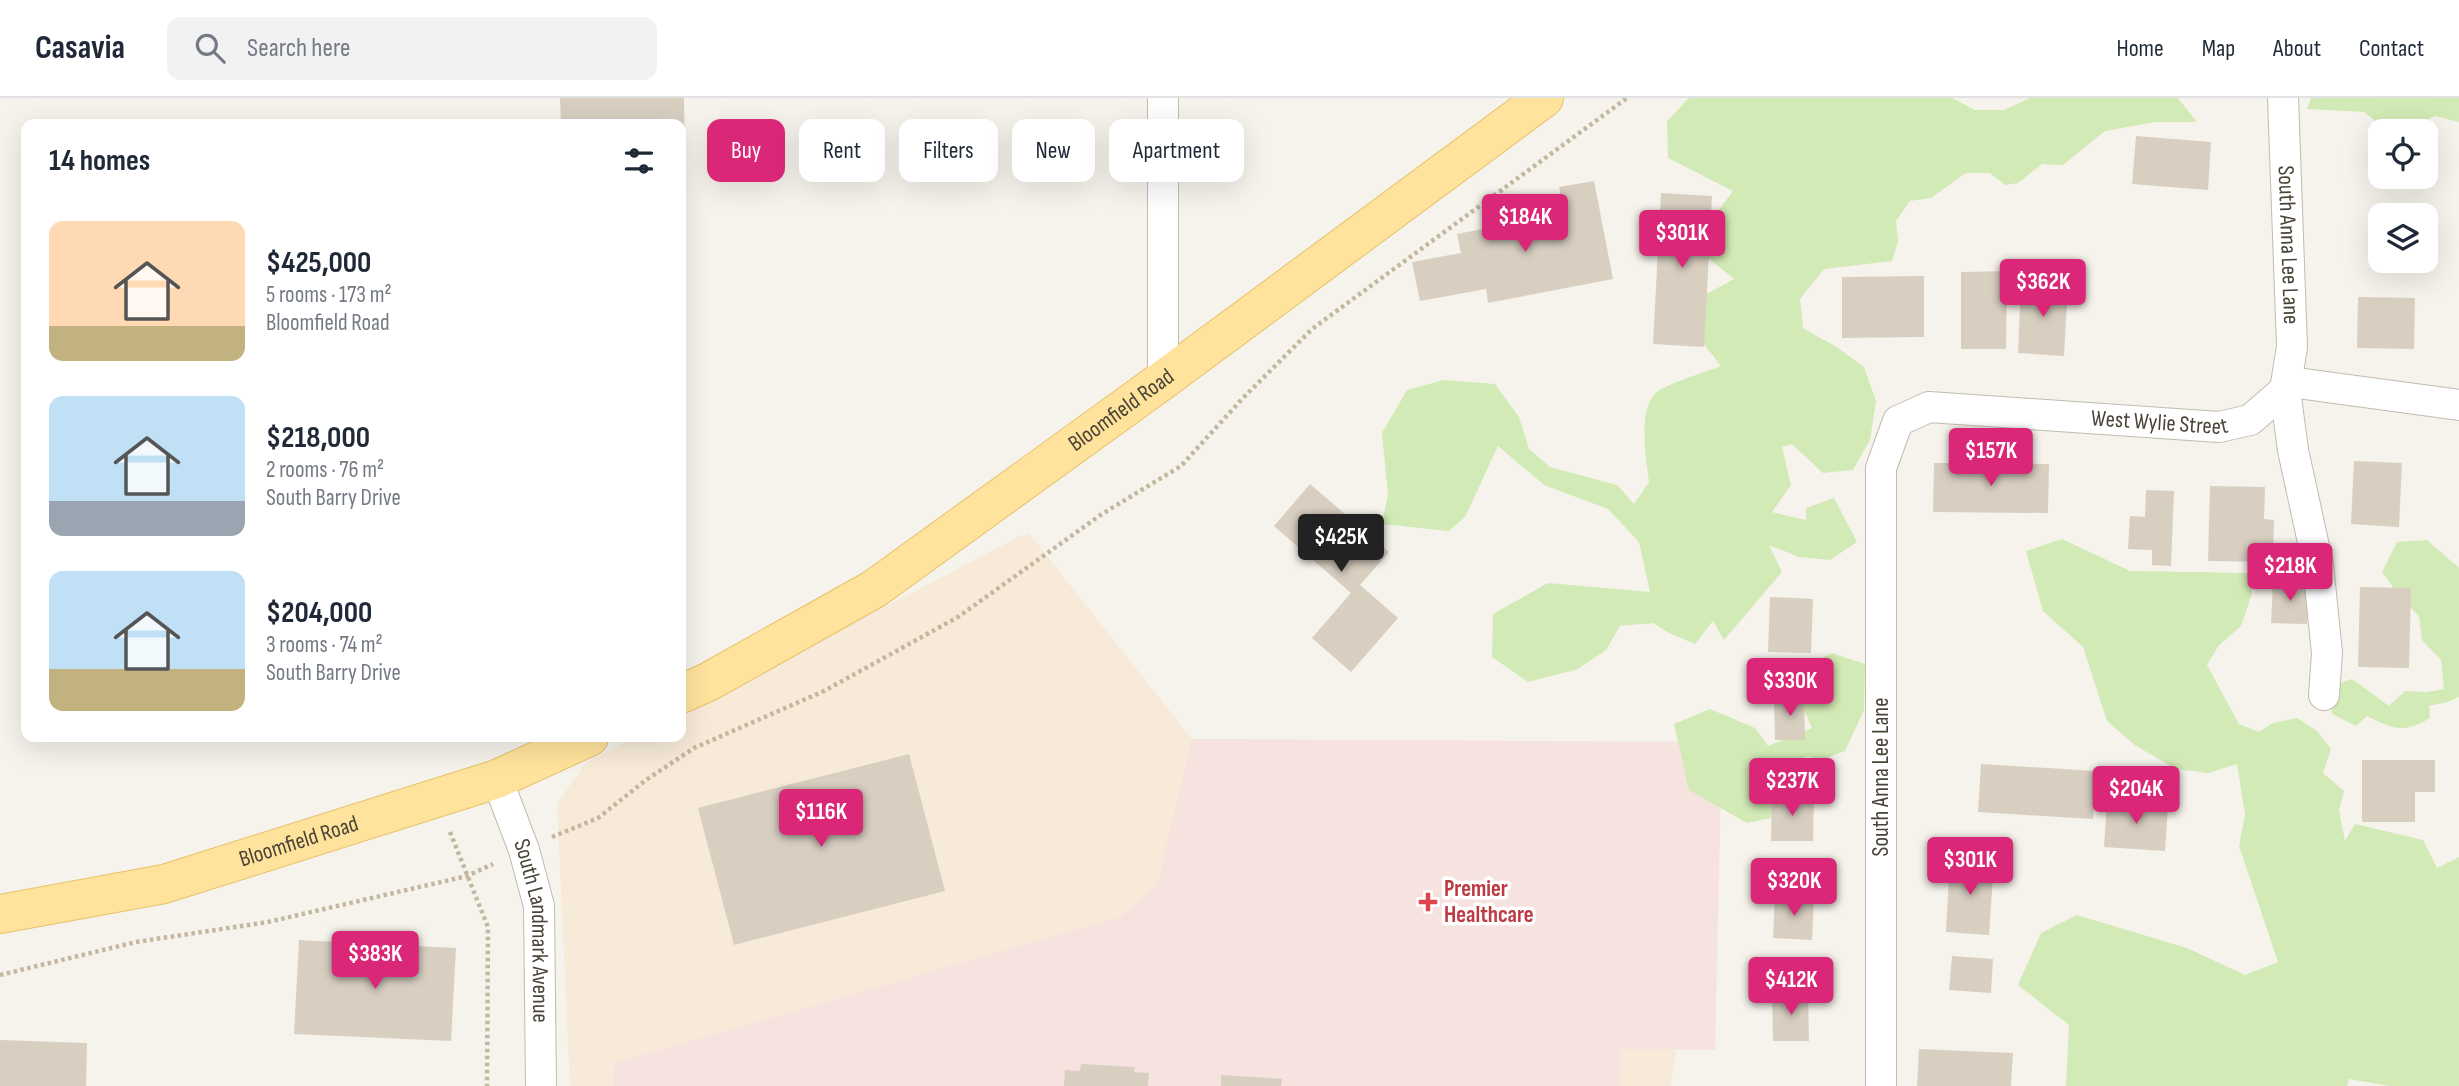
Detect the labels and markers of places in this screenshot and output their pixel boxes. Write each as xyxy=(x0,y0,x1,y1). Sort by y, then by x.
pin: $184K xyxy=(1476,194,1574,254)
pin: $301K xyxy=(1633,211,1731,270)
pin: $362K xyxy=(1994,260,2092,319)
pin: $157K xyxy=(1942,428,2040,488)
pin: $425K xyxy=(1292,514,1390,574)
pin: $218K xyxy=(2241,544,2339,603)
pin: $330K xyxy=(1741,658,1839,718)
pin: $237K xyxy=(1743,758,1841,818)
pin: $204K xyxy=(2087,766,2185,826)
pin: $116K xyxy=(772,790,870,849)
pin: $301K xyxy=(1921,838,2019,897)
pin: $320K xyxy=(1745,858,1843,918)
place label: Premier Healthcare xyxy=(1444,875,1534,929)
marker: Premier Healthcare xyxy=(1418,892,1438,912)
pin: $383K xyxy=(326,932,424,991)
pin: $412K xyxy=(1742,958,1840,1017)

